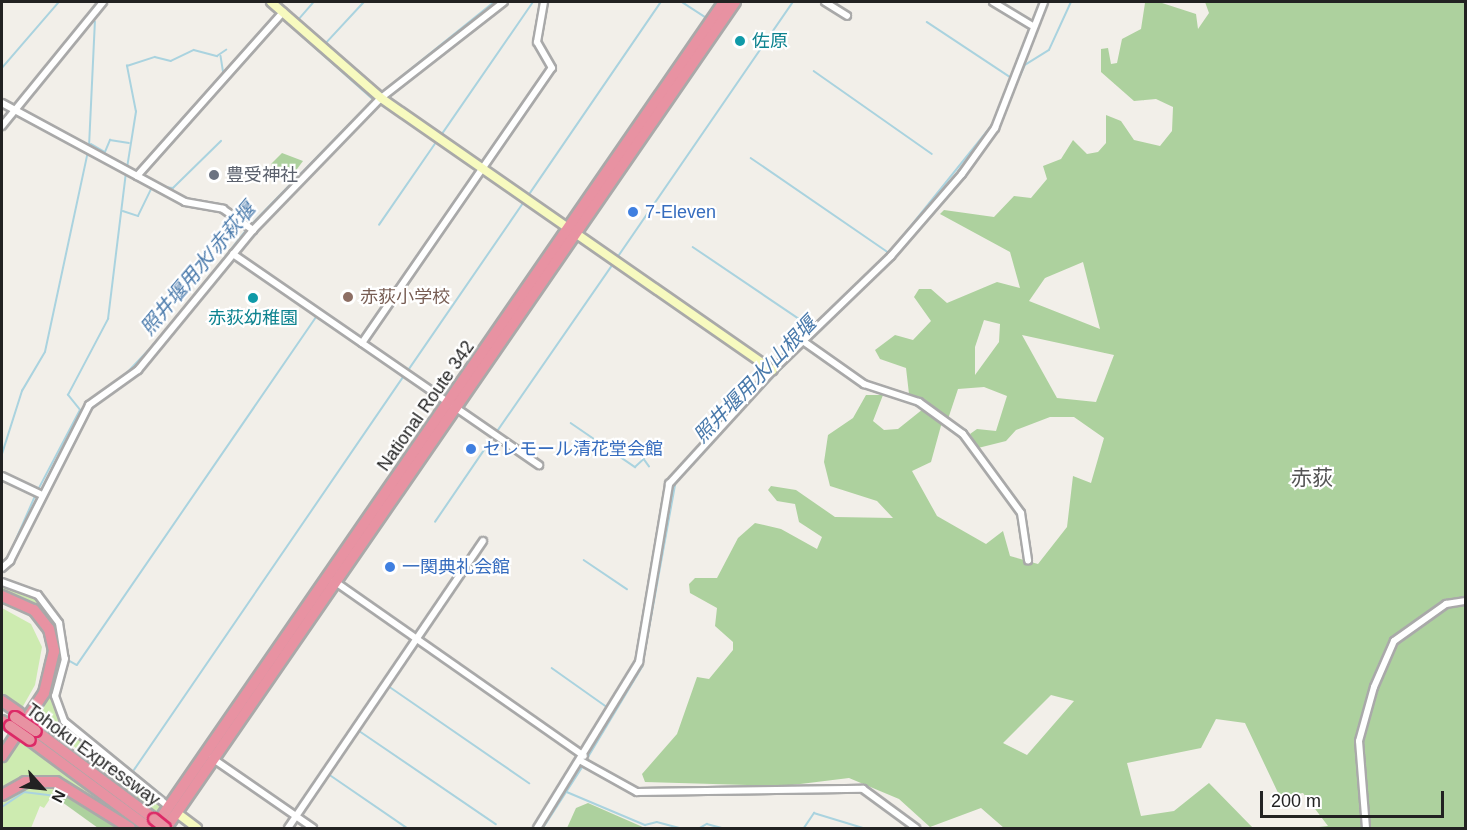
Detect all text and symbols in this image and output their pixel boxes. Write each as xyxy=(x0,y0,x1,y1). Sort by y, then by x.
place label: 佐原 xyxy=(752,30,788,52)
marker: 佐原 xyxy=(733,34,747,48)
place label: 豊受神社 xyxy=(226,164,298,186)
marker: 豊受神社 xyxy=(207,168,221,182)
water label: 照井堰用水/赤萩堰 xyxy=(136,198,260,340)
place label: 7-Eleven xyxy=(645,201,716,223)
marker: 7-Eleven xyxy=(626,205,640,219)
place label: 赤荻小学校 xyxy=(360,286,450,308)
marker: 赤荻小学校 xyxy=(341,290,355,304)
marker: 赤荻幼稚園 xyxy=(246,291,260,305)
place label: 赤荻幼稚園 xyxy=(208,307,298,329)
water label: 照井堰用水/山根堰 xyxy=(689,312,821,448)
street label: National Route 342 xyxy=(373,337,479,475)
place label: セレモール清花堂会館 xyxy=(483,438,663,460)
marker: セレモール清花堂会館 xyxy=(464,442,478,456)
district label: 赤荻 xyxy=(1291,465,1333,491)
place label: 一関典礼会館 xyxy=(402,556,510,578)
marker: 一関典礼会館 xyxy=(383,560,397,574)
street label: Tohoku Expressway xyxy=(22,699,164,811)
north arrow xyxy=(12,758,72,818)
scale bar xyxy=(1263,779,1448,817)
text: N xyxy=(48,787,69,805)
text: 200 m xyxy=(1271,791,1321,811)

